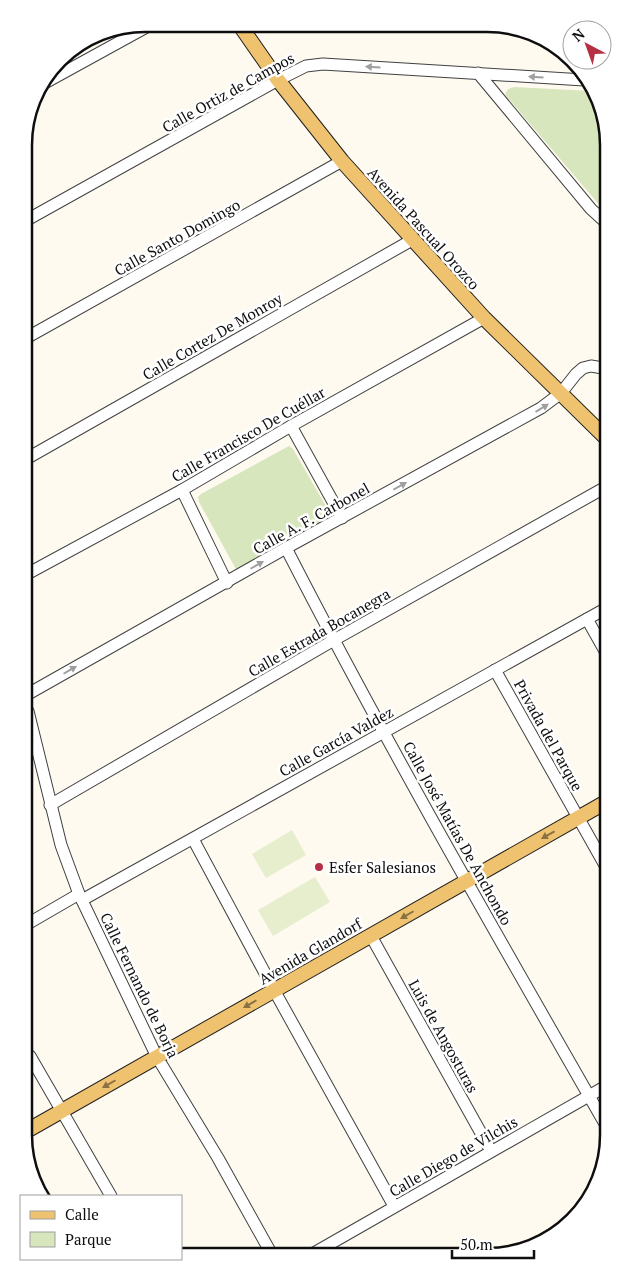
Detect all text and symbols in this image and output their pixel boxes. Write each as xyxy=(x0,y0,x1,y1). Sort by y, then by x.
north arrow xyxy=(562,20,612,70)
text: N xyxy=(568,24,589,45)
street label: Calle Ortiz de Campos xyxy=(158,47,298,137)
one-way arrow xyxy=(365,62,381,70)
one-way arrow xyxy=(527,73,543,81)
street label: Avenida Pascual Orozco xyxy=(364,162,484,294)
street label: Calle Santo Domingo xyxy=(111,194,243,280)
street label: Calle Cortez De Monroy xyxy=(139,288,286,384)
street label: Calle Francisco De Cuéllar xyxy=(167,382,329,486)
one-way arrow xyxy=(535,403,548,412)
street label: Calle A. F. Carbonel xyxy=(249,478,373,558)
one-way arrow xyxy=(392,482,407,490)
one-way arrow xyxy=(251,560,264,569)
street label: Calle Estrada Bocanegra xyxy=(244,583,394,681)
one-way arrow xyxy=(63,666,77,675)
street label: Privada del Parque xyxy=(510,676,588,794)
street label: Calle García Valdez xyxy=(275,701,397,781)
street label: Calle José Matías De Anchondo xyxy=(399,738,517,928)
one-way arrow xyxy=(541,831,556,839)
place label: Esfer Salesianos xyxy=(329,857,436,877)
marker: Esfer Salesianos xyxy=(313,861,325,873)
street label: Calle Fernando de Borja xyxy=(96,909,184,1061)
one-way arrow xyxy=(400,910,413,919)
street label: Avenida Glandorf xyxy=(255,913,366,989)
street label: Luis de Angosturas xyxy=(405,976,483,1096)
one-way arrow xyxy=(243,1000,258,1008)
one-way arrow xyxy=(102,1080,116,1088)
street label: Calle Diego de Vilchis xyxy=(385,1111,521,1201)
legend xyxy=(20,1195,182,1260)
text: Calle xyxy=(65,1204,99,1224)
scale bar xyxy=(452,1228,534,1260)
text: Parque xyxy=(65,1229,112,1249)
text: 50 m xyxy=(460,1234,493,1254)

